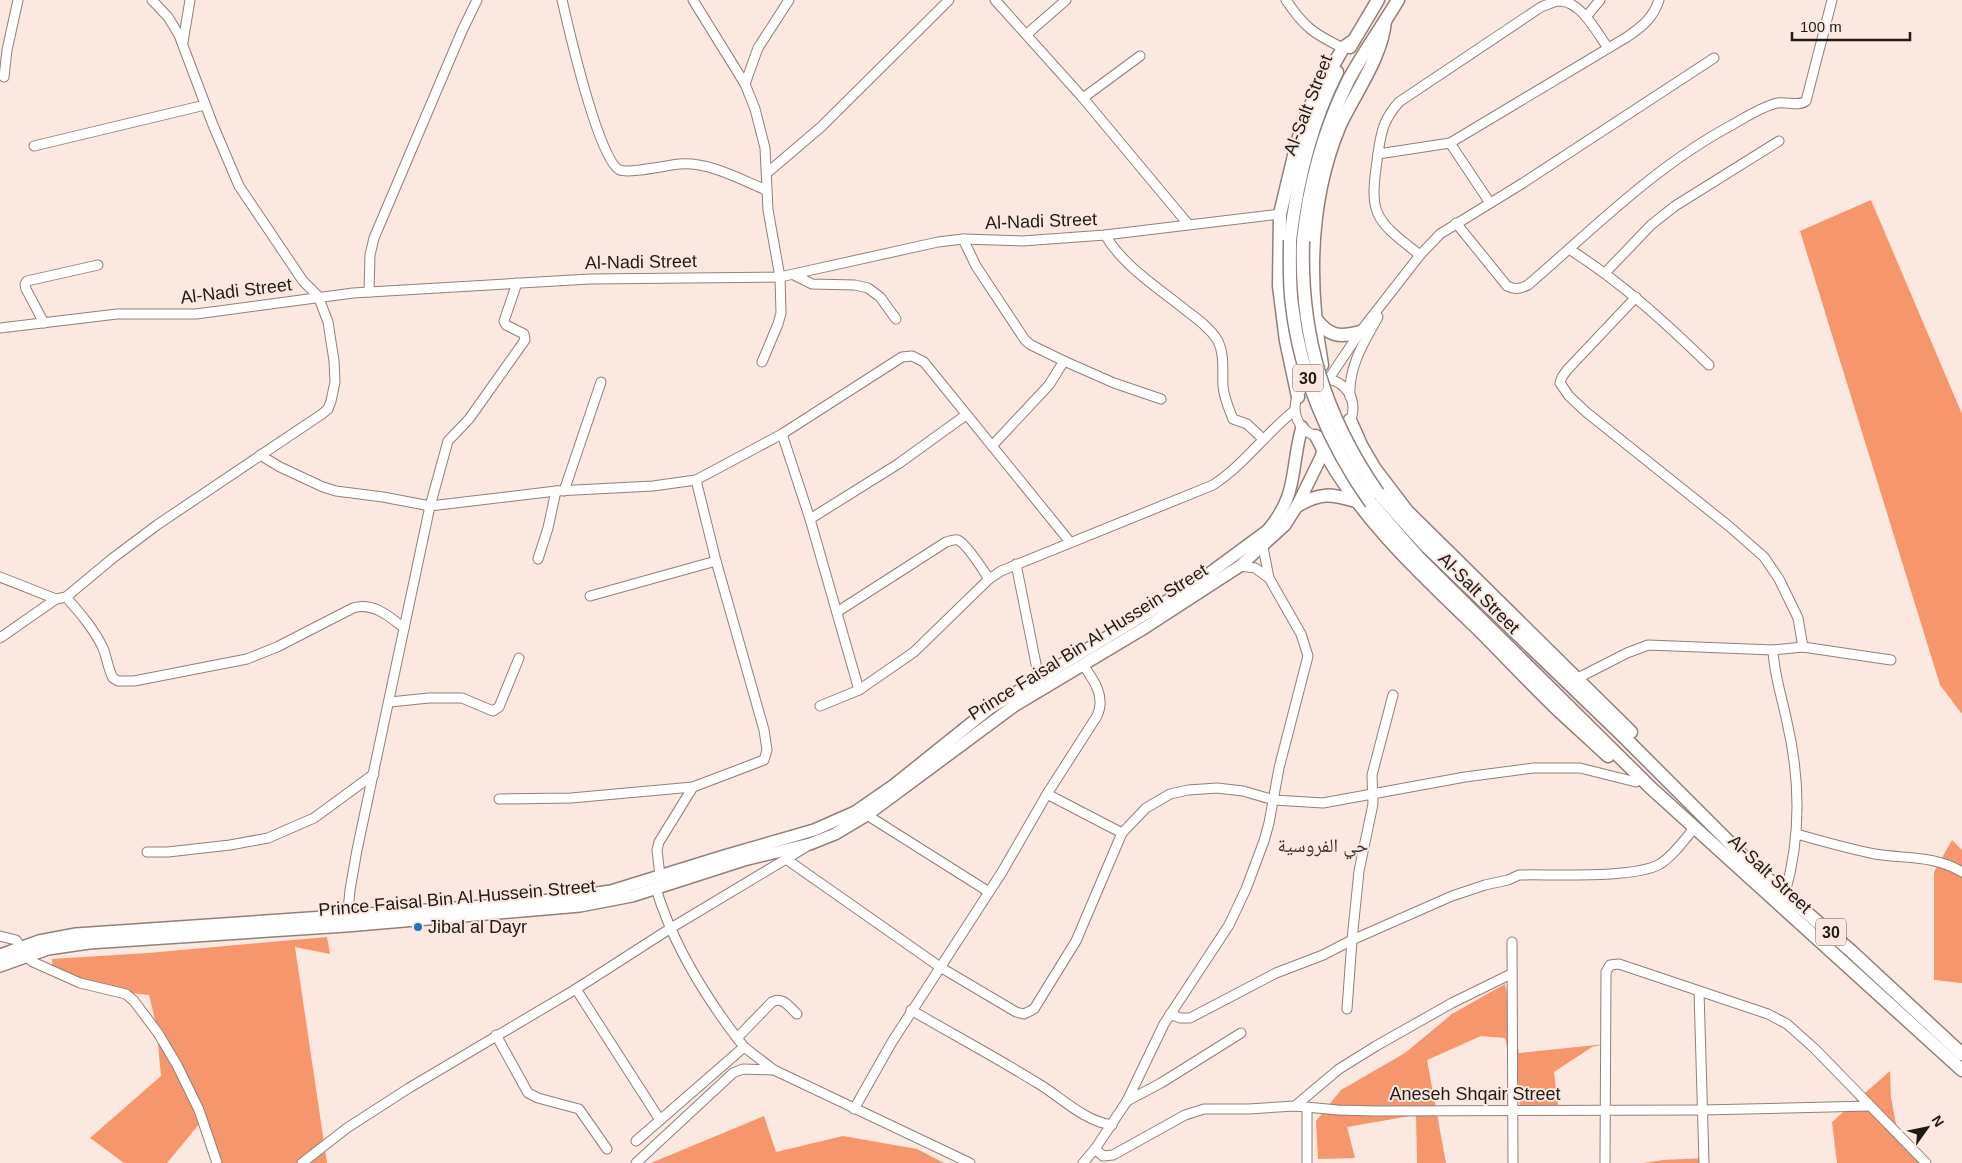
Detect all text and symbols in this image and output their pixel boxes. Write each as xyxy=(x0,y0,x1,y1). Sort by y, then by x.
scale bar xyxy=(1792,10,1910,42)
text: 100 m xyxy=(1800,18,1842,35)
street label: Al-Salt Street xyxy=(1280,52,1336,158)
street label: Al-Nadi Street xyxy=(985,209,1097,233)
street label: Al-Nadi Street xyxy=(585,251,697,273)
street label: Al-Nadi Street xyxy=(179,274,293,308)
road number: 30 xyxy=(1293,364,1323,392)
street label: Al-Salt Street xyxy=(1434,548,1524,638)
street label: Prince Faisal Bin Al Hussein Street xyxy=(965,560,1211,724)
street label: Al-Salt Street xyxy=(1724,831,1816,917)
district label: حي الفروسية xyxy=(1278,835,1368,860)
street label: Prince Faisal Bin Al Hussein Street xyxy=(318,876,596,920)
place label: Jibal al Dayr xyxy=(428,917,527,937)
road number: 30 xyxy=(1816,919,1846,946)
marker: Jibal al Dayr xyxy=(412,921,424,933)
street label: Aneseh Shqair Street xyxy=(1389,1084,1561,1104)
north arrow xyxy=(1902,1103,1952,1153)
text: N xyxy=(1928,1112,1947,1130)

